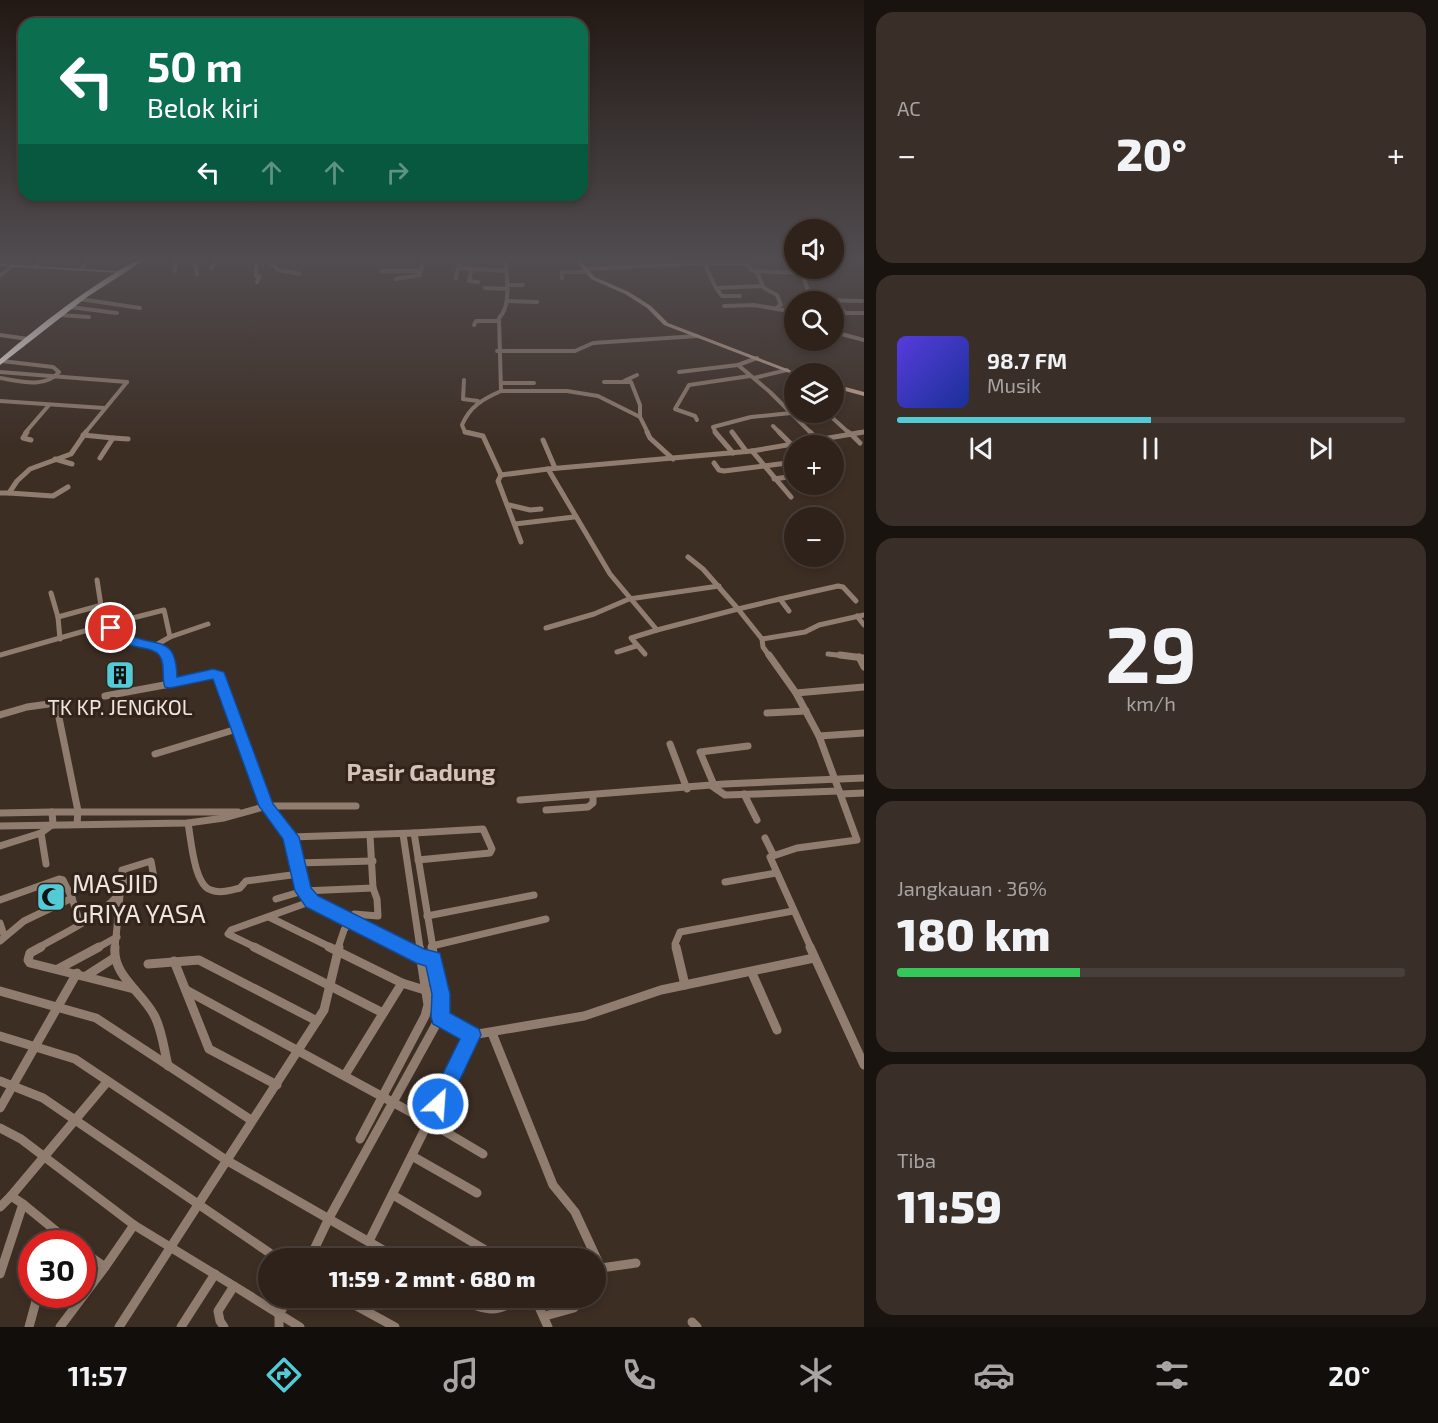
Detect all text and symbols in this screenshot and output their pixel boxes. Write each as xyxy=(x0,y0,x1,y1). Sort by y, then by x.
text: 50 m xyxy=(147,40,243,90)
icon: left xyxy=(48,42,126,120)
text: Belok kiri xyxy=(147,91,259,123)
text: AC xyxy=(897,96,921,120)
text: 20° xyxy=(1116,126,1187,180)
text: − xyxy=(897,134,916,174)
text: + xyxy=(1387,134,1405,174)
icon: left xyxy=(192,156,225,189)
icon: ahead xyxy=(255,156,288,189)
icon: ahead xyxy=(318,156,351,189)
icon: right xyxy=(381,156,414,189)
map controls xyxy=(784,219,844,567)
button: sound xyxy=(784,219,844,279)
button: search xyxy=(784,291,844,351)
text: 98.7 FM xyxy=(987,347,1067,373)
button: layers xyxy=(784,363,844,423)
text: Musik xyxy=(987,373,1041,397)
icon: previous xyxy=(965,432,998,465)
icon: pause xyxy=(1134,432,1167,465)
icon: next xyxy=(1304,432,1337,465)
button: + xyxy=(784,435,844,495)
button: − xyxy=(784,507,844,567)
pin xyxy=(85,602,136,653)
text: 29 xyxy=(1105,605,1197,699)
icon: arrive xyxy=(94,611,127,644)
building icon: TK KP. JENGKOL xyxy=(104,659,136,691)
text: km/h xyxy=(1126,691,1176,715)
place label: TK KP. JENGKOL xyxy=(48,694,193,719)
district label: Pasir Gadung xyxy=(347,757,495,786)
place label: MASJID GRIYA YASA xyxy=(72,867,206,928)
text: Jangkauan · 36% xyxy=(897,876,1047,900)
mosque icon: MASJID GRIYA YASA xyxy=(35,881,67,913)
text: 180 km xyxy=(897,906,1051,960)
position arrow xyxy=(406,1072,470,1136)
text: Tiba xyxy=(897,1148,936,1172)
text: 11:59 xyxy=(897,1178,1002,1232)
speed limit sign: 30 xyxy=(18,1230,96,1308)
text: 11:59 · 2 mnt · 680 m xyxy=(329,1265,535,1291)
icon: directions xyxy=(263,1354,305,1396)
icon: music xyxy=(440,1354,482,1396)
icon: phone xyxy=(618,1354,660,1396)
icon: climate xyxy=(795,1354,837,1396)
icon: car xyxy=(973,1354,1015,1396)
icon: filters xyxy=(1151,1354,1193,1396)
text: 11:57 xyxy=(68,1359,127,1391)
text: 20° xyxy=(1328,1359,1370,1391)

